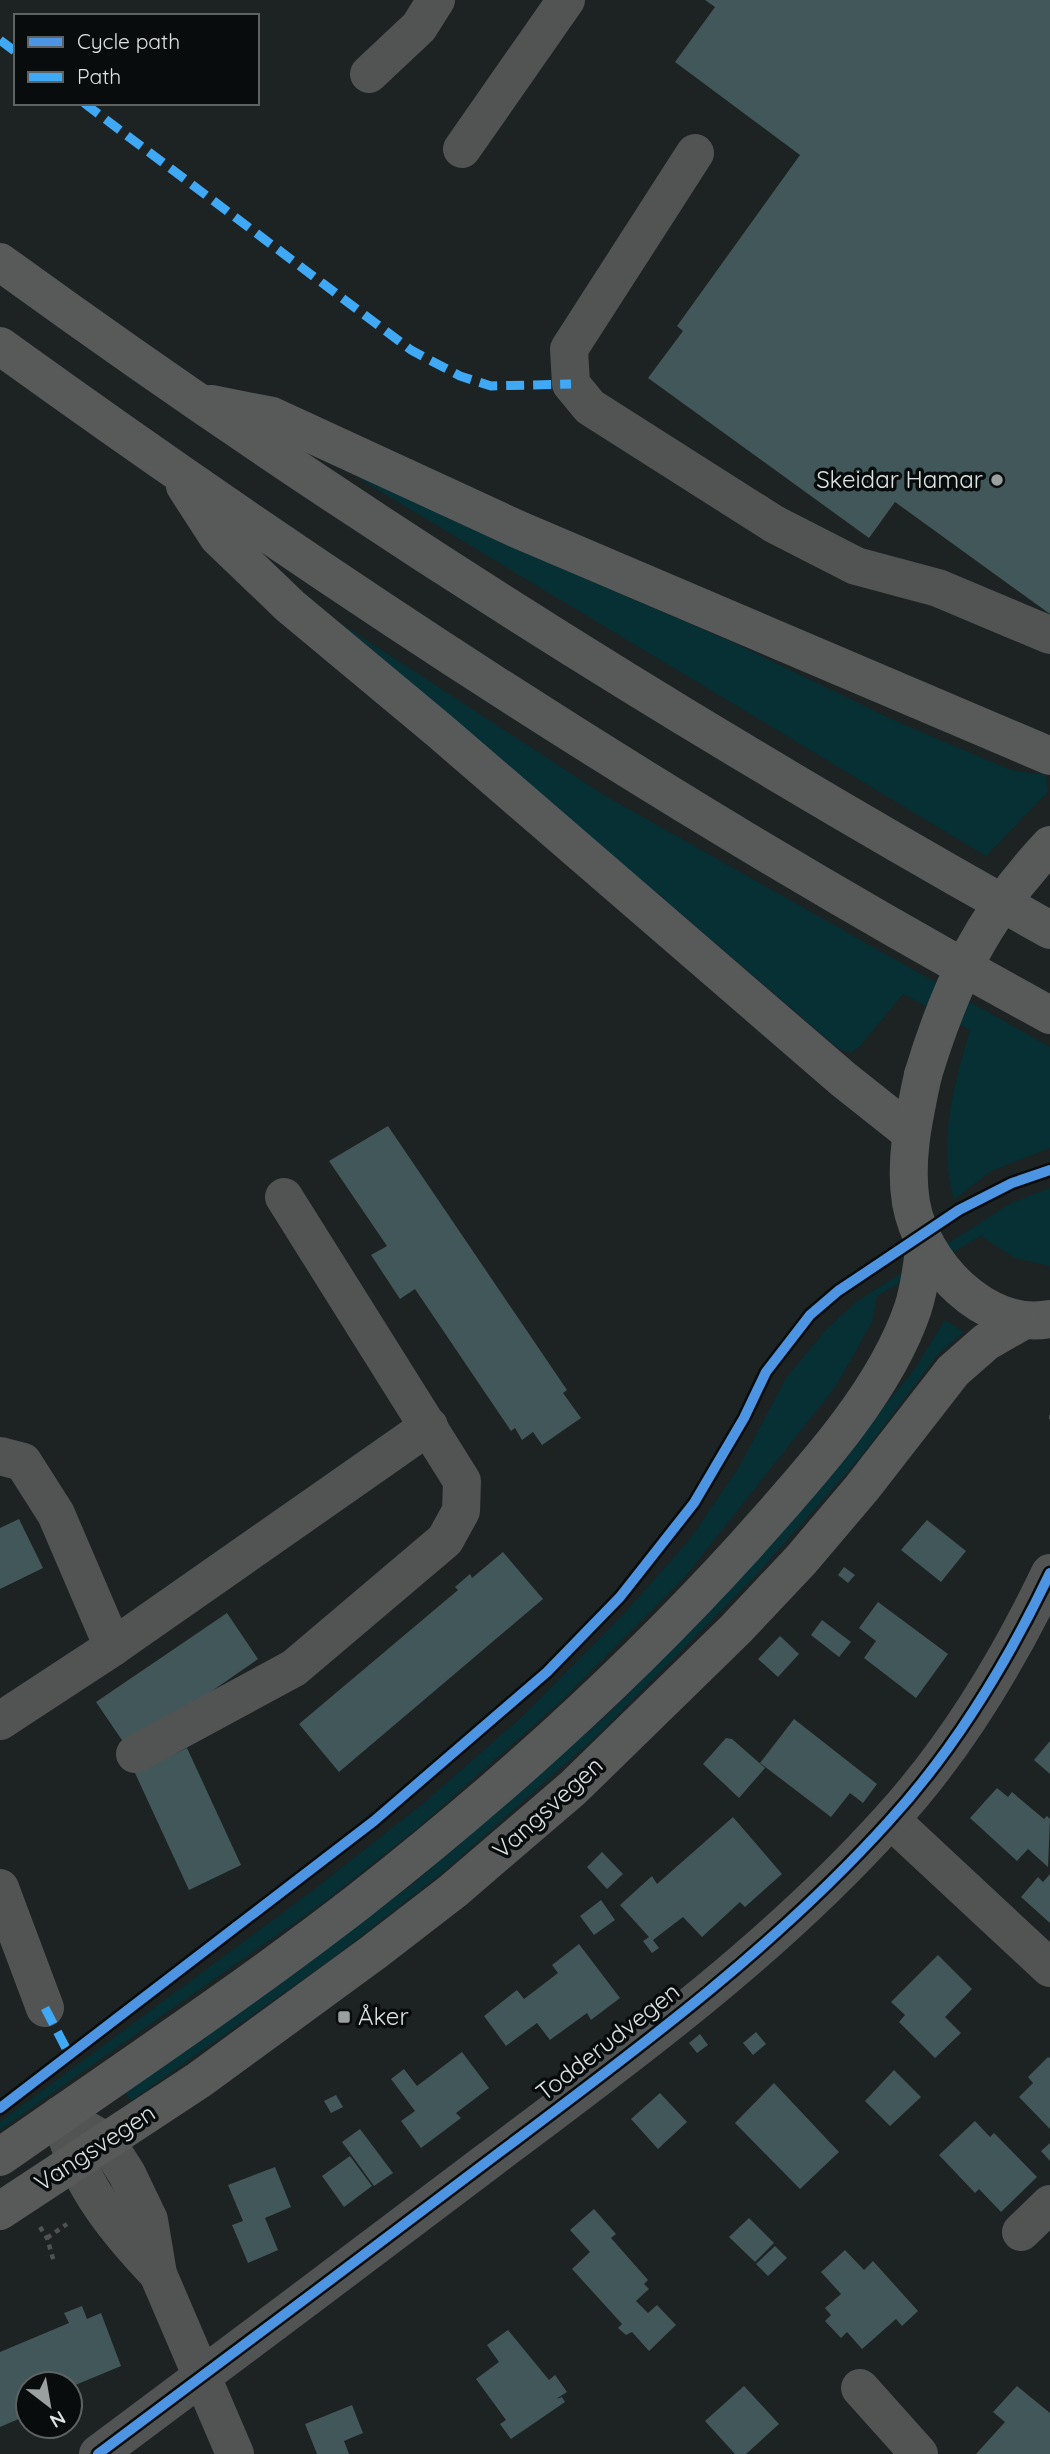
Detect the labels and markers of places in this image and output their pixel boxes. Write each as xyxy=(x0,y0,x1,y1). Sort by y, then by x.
place label: Skeidar Hamar xyxy=(816,464,983,494)
marker: Skeidar Hamar xyxy=(989,472,1005,488)
place label: Åker xyxy=(358,2001,409,2031)
marker: Åker xyxy=(336,2009,352,2025)

